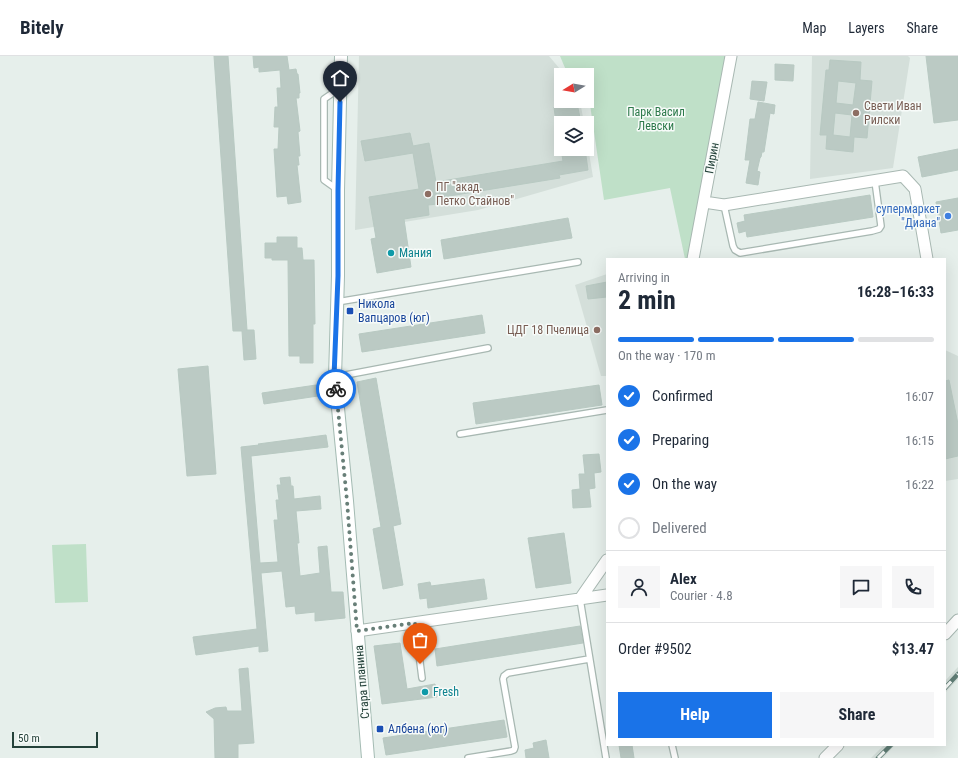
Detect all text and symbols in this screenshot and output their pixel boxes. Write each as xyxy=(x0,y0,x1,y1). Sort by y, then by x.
text: Bitely xyxy=(20,16,64,39)
text: Map xyxy=(802,20,826,36)
text: Layers xyxy=(848,20,885,36)
text: Share xyxy=(907,20,938,36)
pin xyxy=(323,61,357,102)
icon: home xyxy=(329,67,351,89)
north arrow xyxy=(554,68,594,108)
map controls xyxy=(554,68,594,156)
place label: Свети Иван Рилски xyxy=(864,99,922,127)
park label: Парк Васил Левски xyxy=(627,105,685,133)
marker: Свети Иван Рилски xyxy=(851,108,861,118)
button: layers xyxy=(554,116,594,156)
street label: Пирин xyxy=(702,141,722,175)
place label: ПГ "акад. Петко Стайнов" xyxy=(436,180,514,208)
marker: ПГ "акад. Петко Стайнов" xyxy=(423,189,433,199)
place label: супермаркет "Диана" xyxy=(876,202,940,230)
marker: супермаркет "Диана" xyxy=(943,211,953,221)
place label: Мания xyxy=(399,246,432,260)
marker: Мания xyxy=(386,248,396,258)
text: Arriving in xyxy=(618,270,670,285)
text: 16:28–16:33 xyxy=(857,283,934,301)
text: 2 min xyxy=(618,285,676,315)
place label: Никола Вапцаров (юг) xyxy=(358,297,430,325)
marker: Никола Вапцаров (юг) xyxy=(345,306,355,316)
place label: ЦДГ 18 Пчелица xyxy=(507,323,589,337)
marker: ЦДГ 18 Пчелица xyxy=(592,325,602,335)
text: On the way · 170 m xyxy=(618,348,715,363)
courier xyxy=(316,369,356,409)
icon: bike xyxy=(325,378,347,400)
icon: check xyxy=(618,385,640,407)
text: Confirmed xyxy=(652,387,713,405)
text: 16:07 xyxy=(905,389,934,404)
icon: check xyxy=(618,429,640,451)
text: Preparing xyxy=(652,431,709,449)
text: 16:15 xyxy=(905,433,934,448)
icon: check xyxy=(618,473,640,495)
text: On the way xyxy=(652,475,717,493)
text: 16:22 xyxy=(905,477,934,492)
text: Delivered xyxy=(652,519,707,537)
button: person xyxy=(618,566,660,608)
button: chat xyxy=(840,566,882,608)
button: phone xyxy=(892,566,934,608)
text: Alex xyxy=(670,570,697,588)
text: Courier · 4.8 xyxy=(670,588,733,603)
pin xyxy=(403,623,437,664)
icon: bag xyxy=(409,629,431,651)
text: Order #9502 xyxy=(618,640,692,658)
text: $13.47 xyxy=(892,640,934,658)
street label: Стара планина xyxy=(352,644,372,719)
place label: Fresh xyxy=(433,685,459,699)
marker: Fresh xyxy=(420,687,430,697)
button: Help xyxy=(618,692,772,738)
button: Share xyxy=(780,692,934,738)
place label: Албена (юг) xyxy=(388,722,448,736)
marker: Албена (юг) xyxy=(375,724,385,734)
scale bar xyxy=(12,730,98,749)
text: 50 m xyxy=(18,732,40,745)

